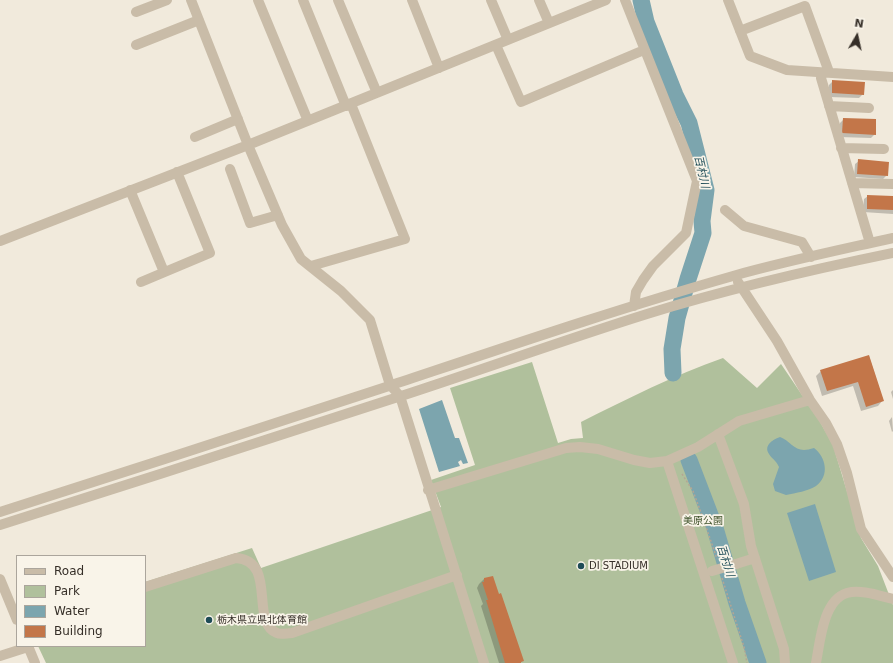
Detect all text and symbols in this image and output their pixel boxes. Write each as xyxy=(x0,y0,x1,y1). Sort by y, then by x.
north arrow xyxy=(837,16,877,56)
text: N xyxy=(853,17,865,31)
water label: 百村川 xyxy=(691,154,711,190)
park label: 美原公園 xyxy=(683,515,723,527)
water label: 百村川 xyxy=(714,543,736,579)
legend xyxy=(16,555,146,647)
place label: DI STADIUM xyxy=(589,560,648,572)
marker: DI STADIUM xyxy=(576,561,586,571)
text: Road xyxy=(54,564,84,578)
text: Park xyxy=(54,584,80,598)
text: Water xyxy=(54,604,89,618)
place label: 栃木県立県北体育館 xyxy=(217,614,307,626)
marker: 栃木県立県北体育館 xyxy=(204,615,214,625)
text: Building xyxy=(54,624,103,638)

